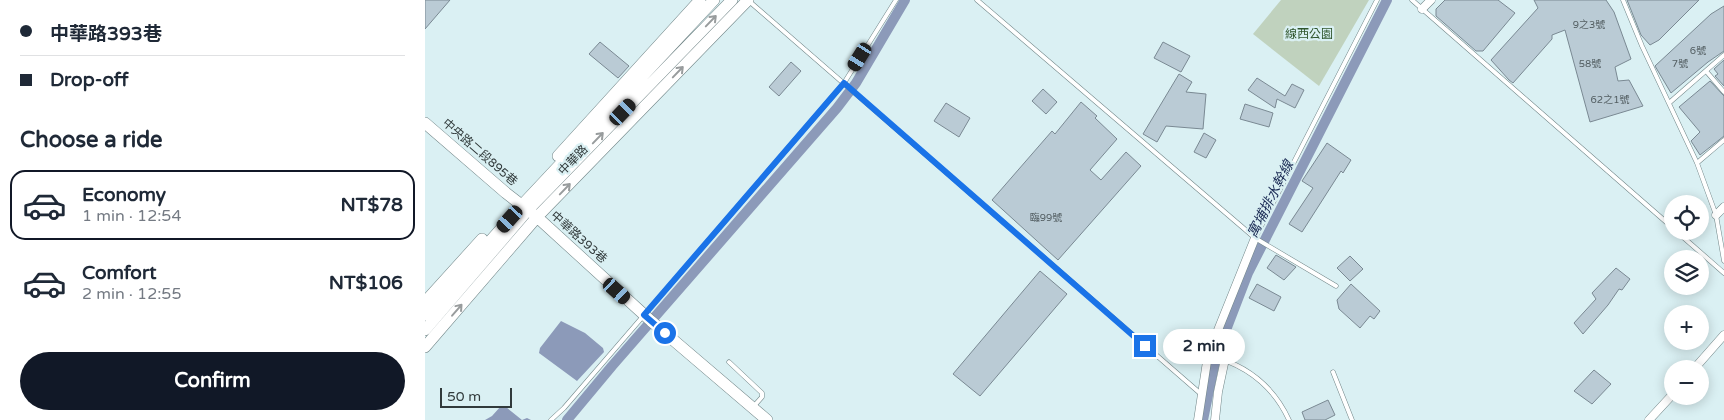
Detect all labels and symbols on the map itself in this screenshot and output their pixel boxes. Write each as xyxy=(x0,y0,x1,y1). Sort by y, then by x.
one-way arrow xyxy=(705,15,717,28)
house number: 9之3號 xyxy=(1573,19,1605,31)
park label: 線西公園 xyxy=(1285,27,1333,41)
car xyxy=(845,40,874,74)
house number: 6號 xyxy=(1690,45,1706,57)
house number: 58號 xyxy=(1579,58,1601,70)
house number: 7號 xyxy=(1672,58,1688,70)
one-way arrow xyxy=(672,66,684,78)
house number: 62之1號 xyxy=(1591,94,1629,106)
car xyxy=(607,96,638,128)
street label: 中央路二段895巷 xyxy=(440,116,520,188)
one-way arrow xyxy=(592,132,604,144)
street label: 中華路 xyxy=(555,142,591,178)
water label: 寓埔排水幹線 xyxy=(1244,156,1298,241)
one-way arrow xyxy=(559,182,571,195)
car xyxy=(494,203,525,235)
street label: 中華路393巷 xyxy=(548,208,610,266)
house number: 臨99號 xyxy=(1030,212,1062,224)
car xyxy=(600,275,633,307)
one-way arrow xyxy=(451,304,462,317)
route start xyxy=(654,322,676,344)
callout: 2 min xyxy=(1163,328,1245,364)
route end xyxy=(1134,335,1156,357)
scale bar xyxy=(440,385,513,408)

